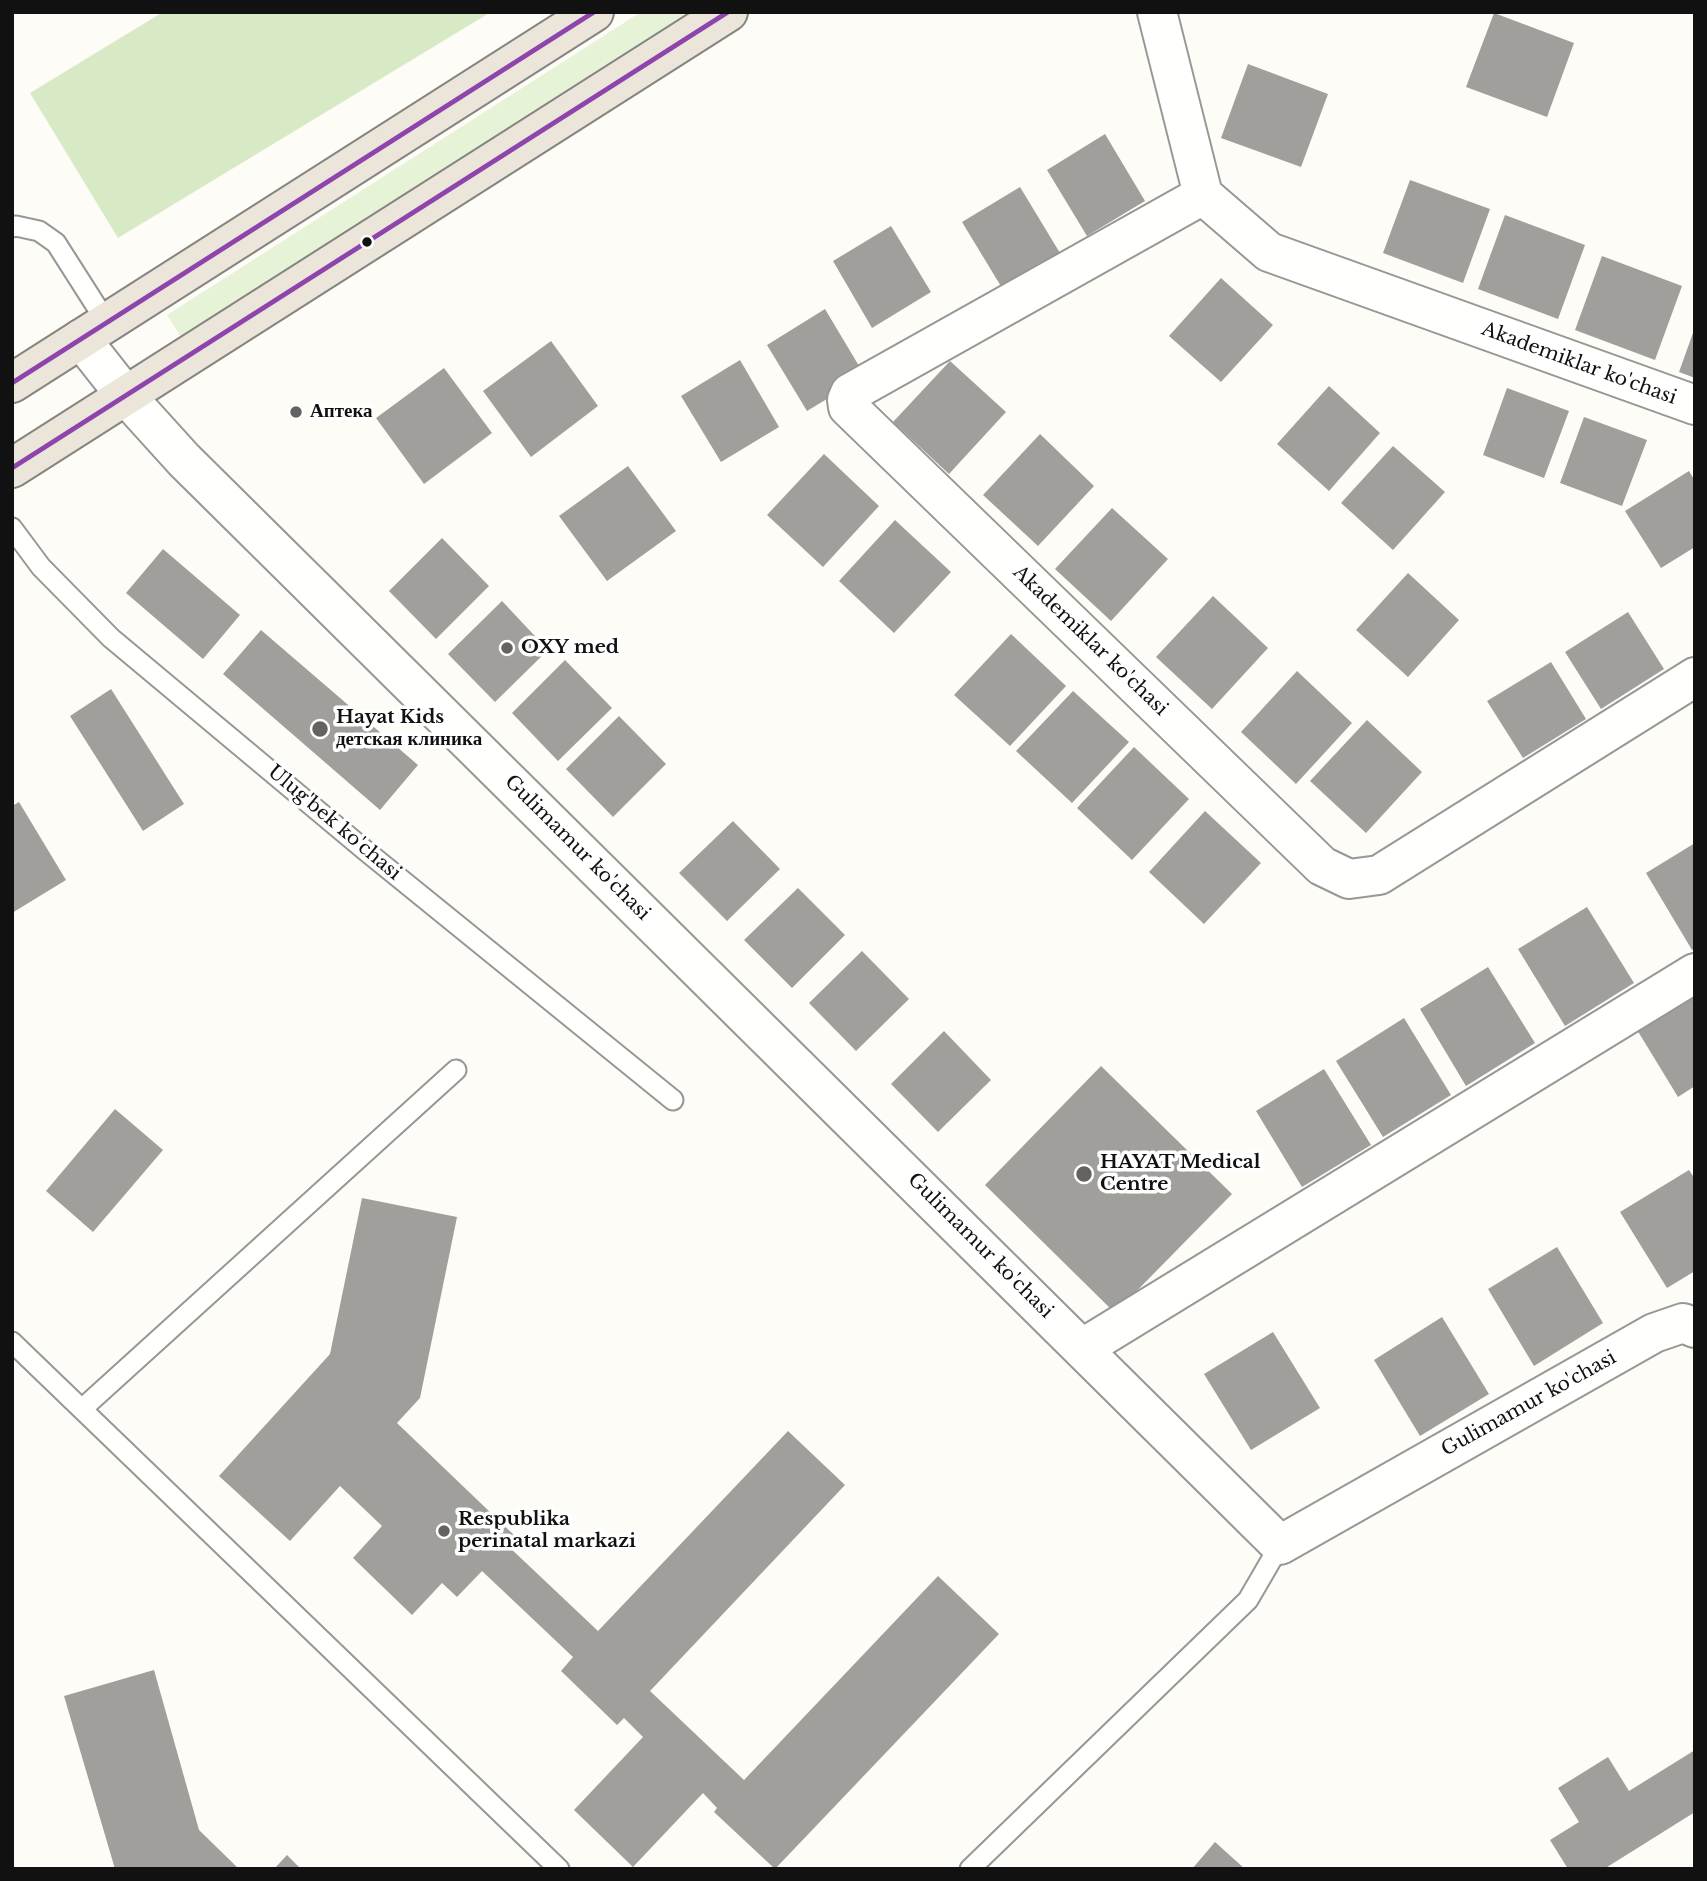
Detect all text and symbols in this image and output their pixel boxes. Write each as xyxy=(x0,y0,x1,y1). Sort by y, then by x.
unlabelled marker xyxy=(360,235,374,249)
street label: Akademiklar ko'chasi xyxy=(1478,318,1680,410)
place label: Аптека xyxy=(310,401,373,423)
marker: Аптека xyxy=(288,404,304,420)
street label: Akademiklar ko'chasi xyxy=(1008,561,1172,721)
place label: OXY med xyxy=(521,637,619,659)
marker: OXY med xyxy=(499,640,515,656)
place label: Hayat Kids детская клиника xyxy=(336,707,482,751)
marker: Hayat Kids детская клиника xyxy=(310,719,330,739)
street label: Ulug'bek ko'chasi xyxy=(263,761,405,885)
street label: Gulimamur ko'chasi xyxy=(500,771,654,925)
place label: HAYAT Medical Centre xyxy=(1100,1152,1261,1196)
marker: HAYAT Medical Centre xyxy=(1074,1164,1094,1184)
street label: Gulimamur ko'chasi xyxy=(903,1169,1057,1323)
street label: Gulimamur ko'chasi xyxy=(1438,1347,1620,1461)
place label: Respublika perinatal markazi xyxy=(458,1509,636,1553)
marker: Respublika perinatal markazi xyxy=(436,1523,452,1539)

